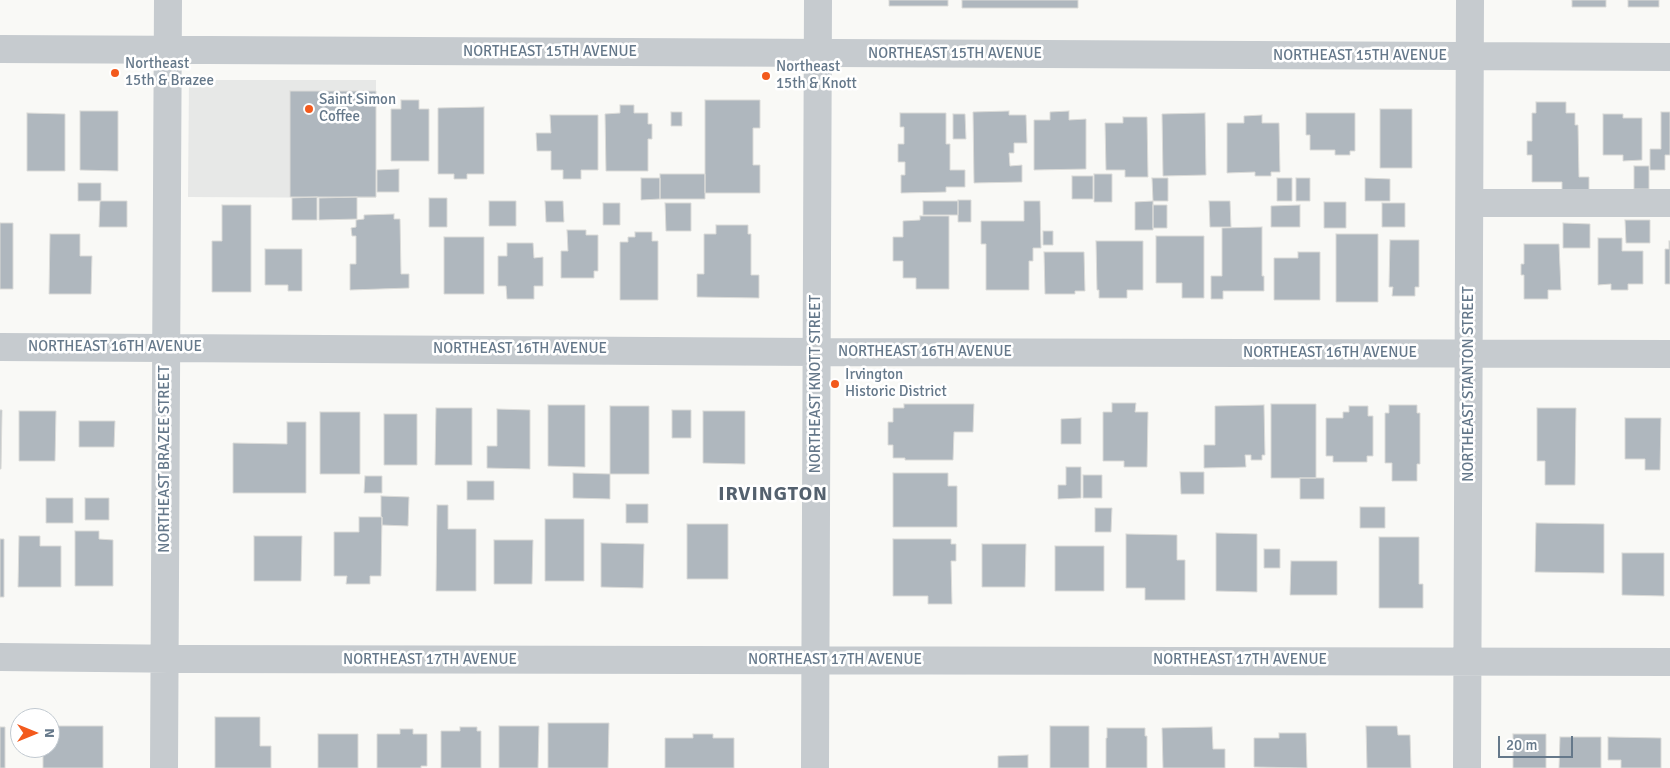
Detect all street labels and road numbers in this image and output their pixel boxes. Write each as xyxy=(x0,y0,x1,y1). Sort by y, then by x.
street label: NORTHEAST 15TH AVENUE xyxy=(463,43,637,61)
street label: NORTHEAST 15TH AVENUE xyxy=(868,45,1042,63)
street label: NORTHEAST 15TH AVENUE xyxy=(1273,47,1447,65)
street label: NORTHEAST STANTON STREET xyxy=(1460,286,1478,482)
street label: NORTHEAST KNOTT STREET xyxy=(807,295,825,473)
street label: NORTHEAST 16TH AVENUE xyxy=(28,338,202,356)
street label: NORTHEAST 16TH AVENUE xyxy=(433,340,607,358)
street label: NORTHEAST 16TH AVENUE xyxy=(838,343,1012,361)
street label: NORTHEAST 16TH AVENUE xyxy=(1243,344,1417,362)
street label: NORTHEAST BRAZEE STREET xyxy=(156,365,174,553)
street label: NORTHEAST 17TH AVENUE xyxy=(343,651,517,669)
street label: NORTHEAST 17TH AVENUE xyxy=(748,651,922,669)
street label: NORTHEAST 17TH AVENUE xyxy=(1153,651,1327,669)

